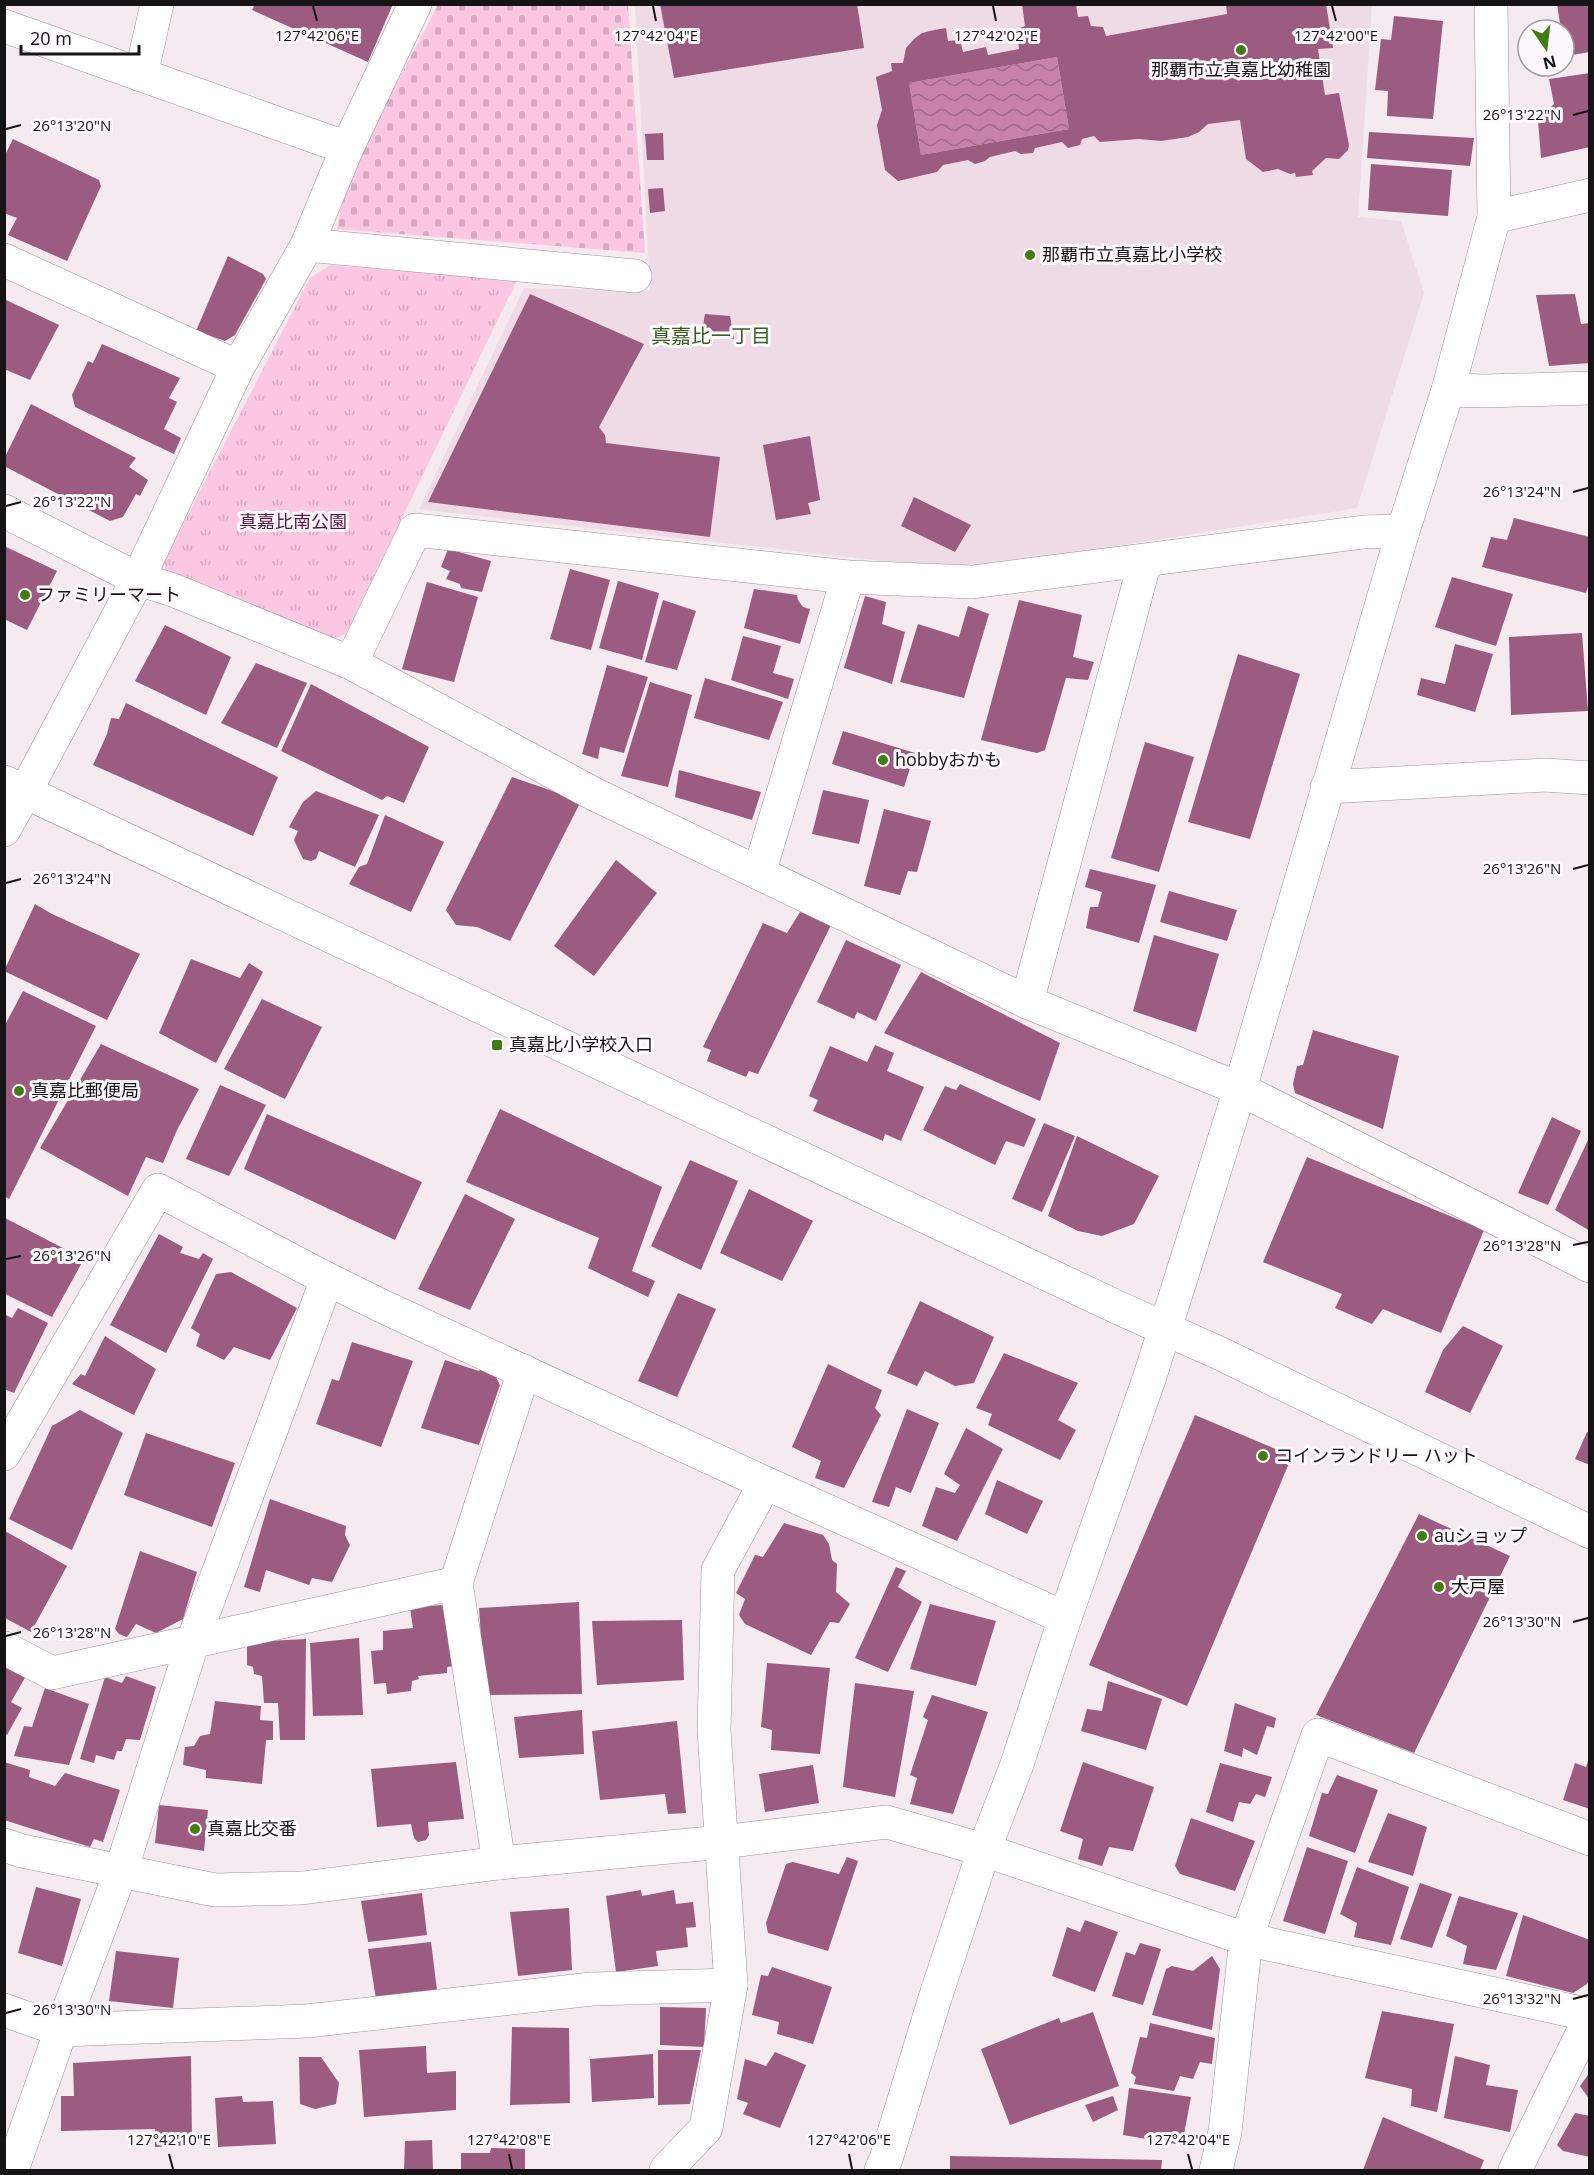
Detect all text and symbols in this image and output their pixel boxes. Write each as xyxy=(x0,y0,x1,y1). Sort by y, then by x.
scale bar xyxy=(21,18,140,56)
north arrow xyxy=(1516,18,1576,78)
text: 127°42'06"E xyxy=(275,25,359,45)
text: 127°42'04"E xyxy=(614,25,698,45)
text: 127°42'02"E xyxy=(954,25,1038,45)
text: 127°42'00"E xyxy=(1294,25,1378,45)
text: 20 m xyxy=(30,26,72,50)
marker: 那覇市立真嘉比幼稚園 xyxy=(1234,43,1248,57)
text: N xyxy=(1541,50,1559,75)
place label: 那覇市立真嘉比幼稚園 xyxy=(1151,57,1331,81)
text: 26°13'22"N xyxy=(1483,104,1561,124)
text: 26°13'20"N xyxy=(33,115,111,135)
place label: 那覇市立真嘉比小学校 xyxy=(1042,242,1222,266)
marker: 那覇市立真嘉比小学校 xyxy=(1023,248,1037,262)
district label: 真嘉比一丁目 xyxy=(651,322,771,349)
text: 26°13'24"N xyxy=(1483,481,1561,501)
text: 26°13'22"N xyxy=(33,491,111,511)
park label: 真嘉比南公園 xyxy=(239,509,347,533)
place label: ファミリーマート xyxy=(37,582,181,606)
marker: ファミリーマート xyxy=(18,588,32,602)
place label: hobbyおかも xyxy=(895,747,1002,771)
marker: hobbyおかも xyxy=(876,753,890,767)
text: 26°13'26"N xyxy=(1483,858,1561,878)
text: 26°13'24"N xyxy=(33,868,111,888)
place label: 真嘉比小学校入口 xyxy=(509,1032,653,1056)
marker: 真嘉比小学校入口 xyxy=(490,1038,504,1052)
place label: 真嘉比郵便局 xyxy=(31,1078,139,1102)
marker: 真嘉比郵便局 xyxy=(12,1084,26,1098)
text: 26°13'28"N xyxy=(1483,1235,1561,1255)
text: 26°13'26"N xyxy=(33,1245,111,1265)
place label: コインランドリー ハット xyxy=(1275,1443,1478,1467)
marker: コインランドリー ハット xyxy=(1256,1449,1270,1463)
place label: auショップ xyxy=(1434,1523,1527,1547)
marker: auショップ xyxy=(1415,1529,1429,1543)
place label: 大戸屋 xyxy=(1451,1574,1505,1598)
marker: 大戸屋 xyxy=(1432,1580,1446,1594)
text: 26°13'30"N xyxy=(1483,1611,1561,1631)
text: 26°13'28"N xyxy=(33,1622,111,1642)
place label: 真嘉比交番 xyxy=(207,1816,297,1840)
marker: 真嘉比交番 xyxy=(188,1822,202,1836)
text: 26°13'32"N xyxy=(1483,1988,1561,2008)
text: 26°13'30"N xyxy=(33,1999,111,2019)
text: 127°42'10"E xyxy=(127,2129,211,2149)
text: 127°42'08"E xyxy=(467,2129,551,2149)
text: 127°42'06"E xyxy=(807,2129,891,2149)
text: 127°42'04"E xyxy=(1146,2129,1230,2149)

